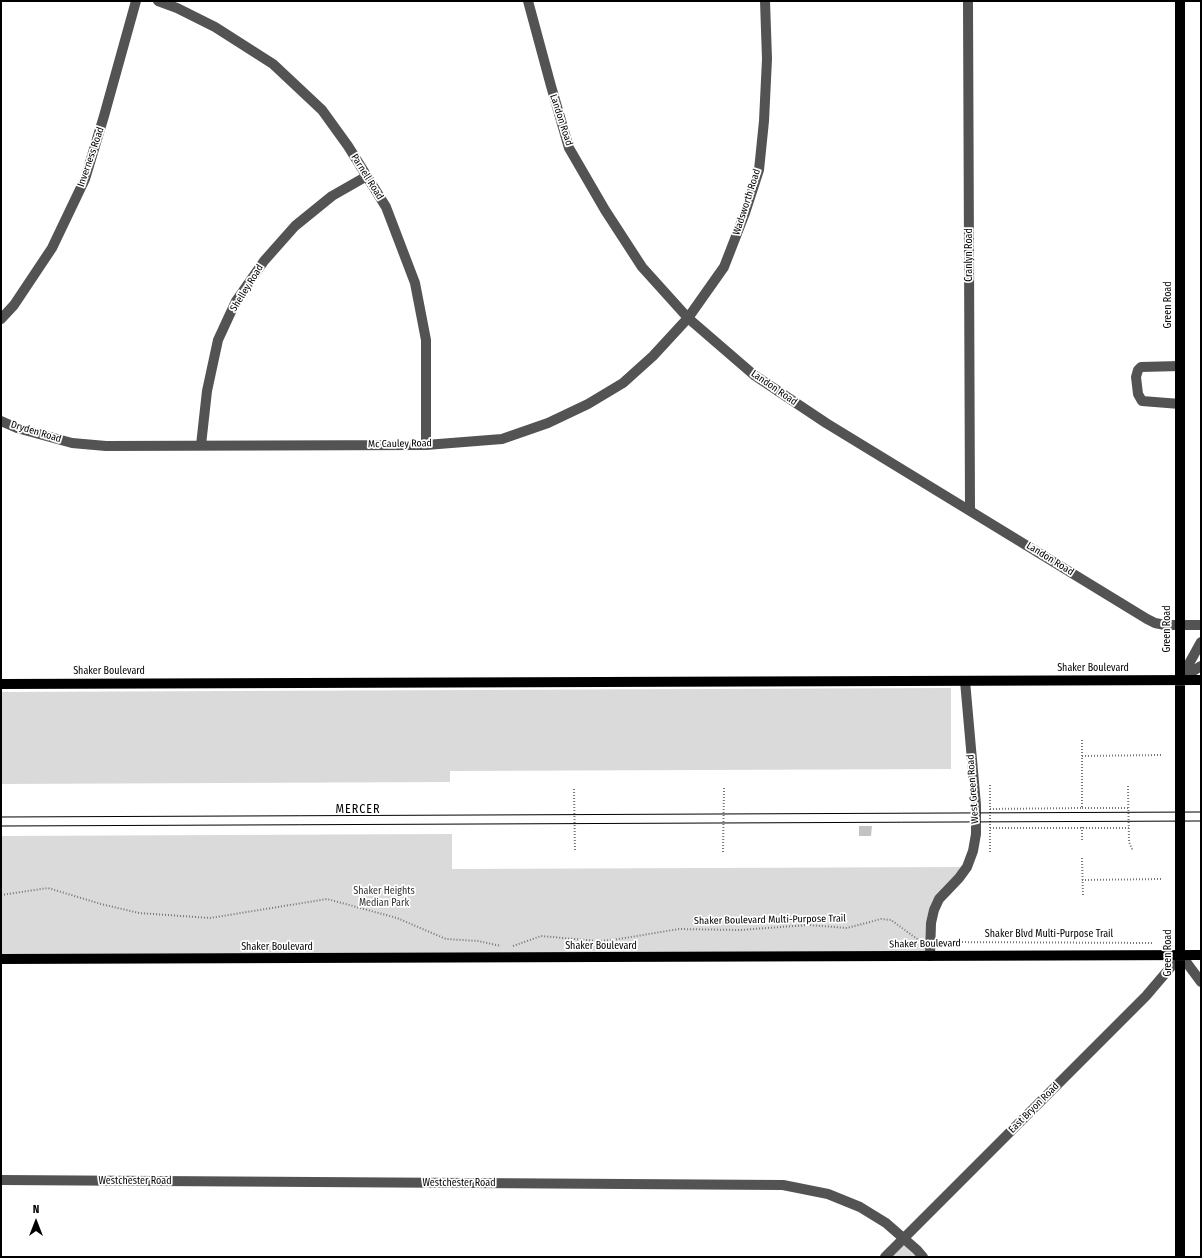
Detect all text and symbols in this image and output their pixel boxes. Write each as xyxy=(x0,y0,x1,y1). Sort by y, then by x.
street label: Landon Road xyxy=(547,93,575,147)
street label: Inverness Road xyxy=(75,126,107,188)
street label: Parnell Road xyxy=(348,152,386,202)
street label: Wadsworth Road xyxy=(731,168,763,236)
street label: Cranlyn Road xyxy=(963,228,975,282)
street label: Shelley Road xyxy=(228,262,266,314)
street label: Green Road xyxy=(1162,281,1174,329)
street label: Landon Road xyxy=(749,368,799,408)
street label: Dryden Road xyxy=(9,419,63,445)
street label: Mc Cauley Road xyxy=(368,437,432,451)
street label: Landon Road xyxy=(1024,540,1076,578)
street label: Green Road xyxy=(1161,605,1173,653)
street label: Shaker Boulevard xyxy=(1057,662,1129,674)
street label: Shaker Boulevard xyxy=(73,665,145,677)
street label: West Green Road xyxy=(965,754,981,824)
district label: MERCER xyxy=(336,803,380,817)
park label: Shaker Heights Median Park xyxy=(353,885,415,908)
street label: Shaker Boulevard Multi-Purpose Trail xyxy=(694,913,846,927)
street label: Shaker Blvd Multi-Purpose Trail xyxy=(985,928,1113,940)
street label: Green Road xyxy=(1162,929,1174,977)
street label: Shaker Boulevard xyxy=(889,937,961,951)
street label: Shaker Boulevard xyxy=(565,940,637,952)
street label: Shaker Boulevard xyxy=(241,941,313,953)
street label: East Bryon Road xyxy=(1006,1080,1062,1136)
street label: Westchester Road xyxy=(98,1175,172,1187)
street label: Westchester Road xyxy=(422,1177,496,1189)
north arrow xyxy=(16,1202,56,1242)
text: N xyxy=(33,1203,39,1216)

